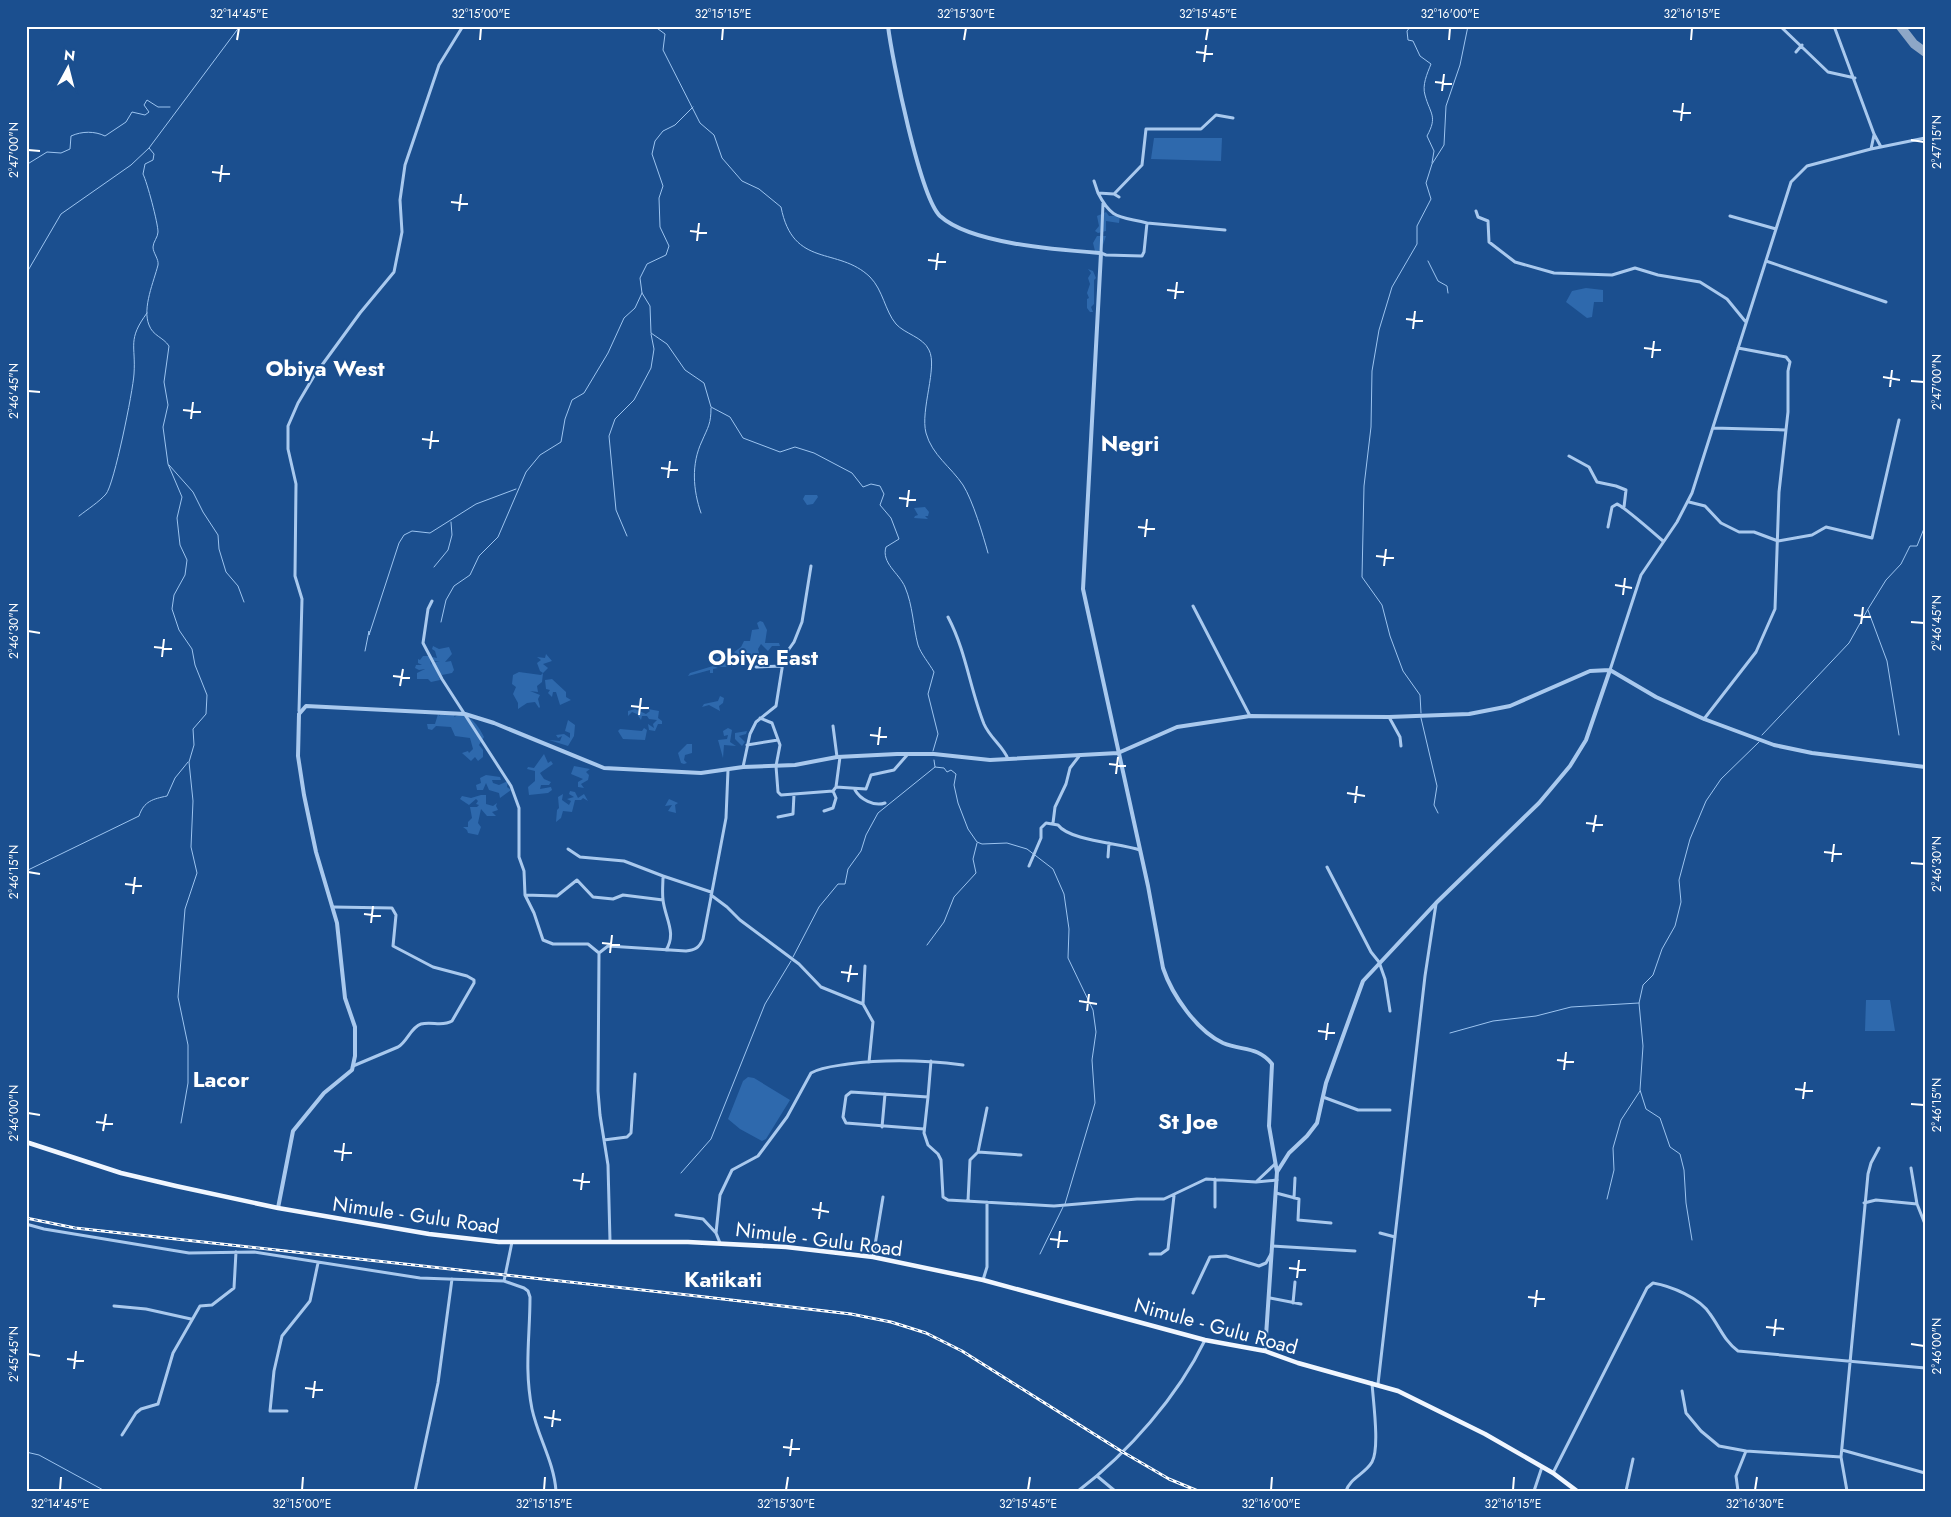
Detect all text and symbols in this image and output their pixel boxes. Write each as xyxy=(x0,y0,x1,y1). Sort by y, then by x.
text: 32°14'45"E xyxy=(210,5,268,23)
text: 32°15'00"E xyxy=(452,5,510,23)
text: 32°15'15"E xyxy=(695,5,751,23)
text: 32°15'30"E xyxy=(937,5,995,23)
text: 32°15'45"E xyxy=(1179,5,1237,23)
text: 32°16'00"E xyxy=(1420,5,1480,23)
text: 32°16'15"E xyxy=(1664,5,1720,23)
north arrow xyxy=(42,42,92,92)
text: N xyxy=(63,44,76,66)
text: 2°47'15"N xyxy=(1928,115,1946,169)
text: 2°47'00"N xyxy=(5,122,23,178)
district label: Obiya West xyxy=(266,352,384,384)
text: 2°47'00"N xyxy=(1928,354,1946,410)
text: 2°46'45"N xyxy=(5,363,23,419)
district label: Negri xyxy=(1101,427,1159,459)
text: 2°46'45"N xyxy=(1928,595,1946,651)
text: 2°46'30"N xyxy=(5,603,23,659)
district label: Obiya East xyxy=(708,641,818,673)
text: 2°46'30"N xyxy=(1928,836,1946,892)
text: 2°46'15"N xyxy=(5,845,23,899)
district label: Lacor xyxy=(193,1063,249,1095)
text: 2°46'15"N xyxy=(1928,1078,1946,1132)
text: 2°46'00"N xyxy=(5,1085,23,1141)
district label: St Joe xyxy=(1158,1105,1218,1137)
street label: Nimule - Gulu Road xyxy=(331,1189,501,1242)
street label: Nimule - Gulu Road xyxy=(734,1215,904,1264)
district label: Katikati xyxy=(684,1263,762,1295)
street label: Nimule - Gulu Road xyxy=(1131,1291,1301,1362)
text: 2°46'00"N xyxy=(1928,1318,1946,1374)
text: 2°45'45"N xyxy=(5,1326,23,1382)
text: 32°14'45"E xyxy=(31,1495,89,1513)
text: 32°15'00"E xyxy=(273,1495,331,1513)
text: 32°15'15"E xyxy=(516,1495,572,1513)
text: 32°15'30"E xyxy=(757,1495,815,1513)
text: 32°15'45"E xyxy=(999,1495,1057,1513)
text: 32°16'00"E xyxy=(1241,1495,1301,1513)
text: 32°16'15"E xyxy=(1485,1495,1541,1513)
text: 32°16'30"E xyxy=(1726,1495,1784,1513)

